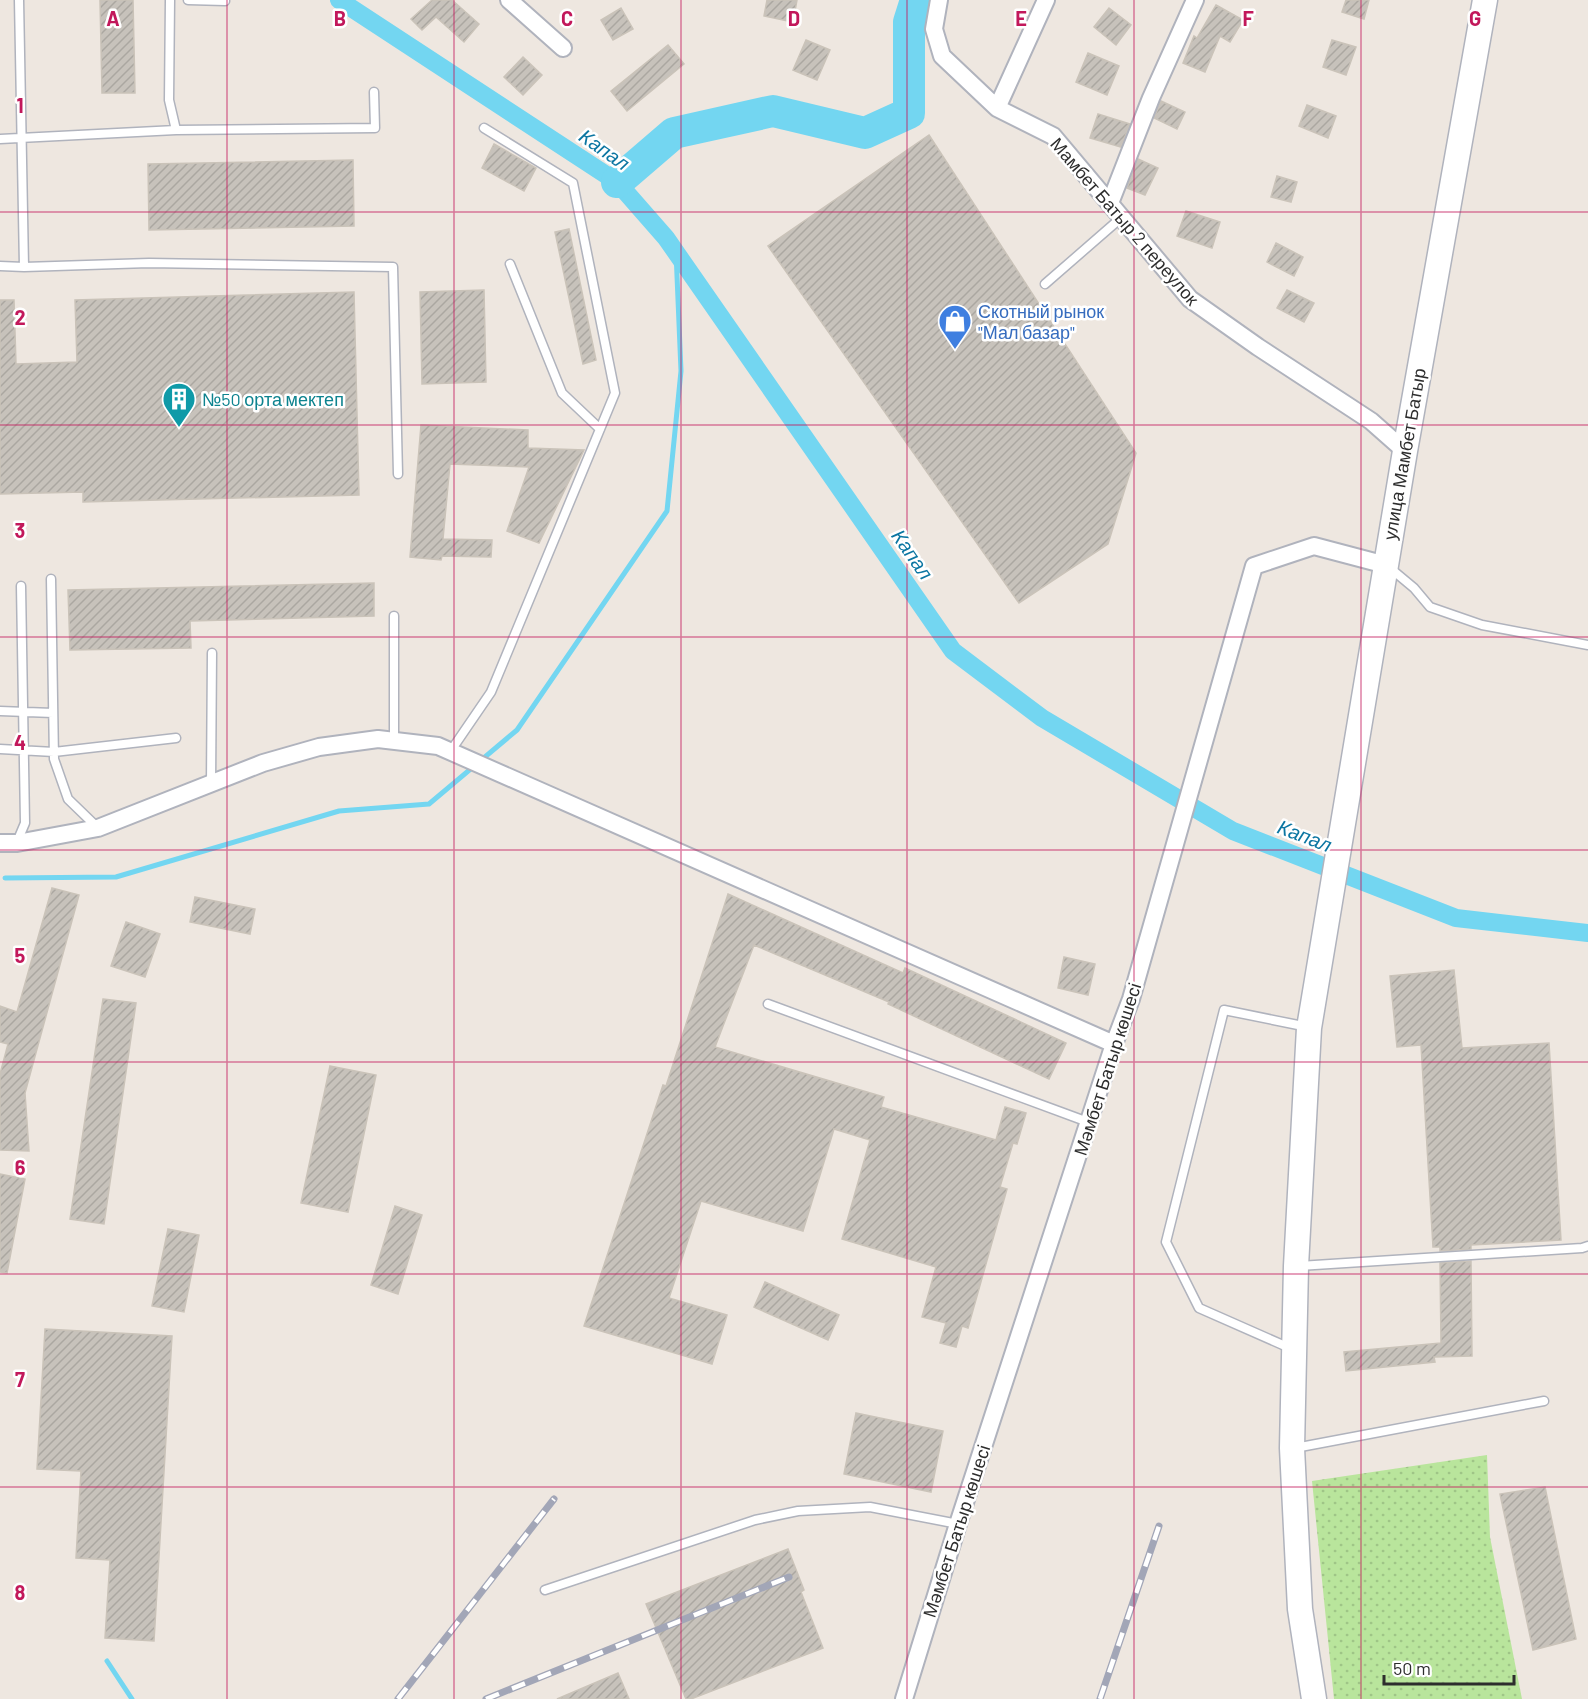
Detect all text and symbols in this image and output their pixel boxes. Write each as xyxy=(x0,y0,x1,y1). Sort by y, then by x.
text: A xyxy=(106,6,120,30)
text: B xyxy=(334,6,346,30)
text: C xyxy=(561,6,573,30)
text: D xyxy=(788,6,800,30)
text: E xyxy=(1015,6,1027,30)
text: F xyxy=(1242,6,1254,30)
text: G xyxy=(1469,6,1481,30)
text: 1 xyxy=(16,93,24,117)
water label: Капал xyxy=(575,123,635,175)
street label: Мамбет Батыр 2 переулок xyxy=(1046,133,1204,309)
place label: Скотный рынок "Мал базар" xyxy=(978,300,1104,343)
shop icon: Скотный рынок "Мал базар" xyxy=(937,303,973,350)
text: 2 xyxy=(14,305,26,329)
street label: улица Мамбет Батыр xyxy=(1378,366,1430,542)
building icon: №50 орта мектеп xyxy=(161,381,197,428)
place label: №50 орта мектеп xyxy=(202,388,344,410)
text: 3 xyxy=(15,518,25,542)
water label: Капал xyxy=(887,524,939,584)
text: 4 xyxy=(14,730,26,754)
water label: Капал xyxy=(1275,814,1335,856)
text: 5 xyxy=(15,943,26,967)
street label: Мәмбет Батыр көшесі xyxy=(1069,980,1145,1158)
text: 6 xyxy=(15,1155,26,1179)
text: 7 xyxy=(15,1367,25,1391)
street label: Мәмбет Батыр көшесі xyxy=(918,1442,994,1620)
text: 8 xyxy=(15,1580,26,1604)
scale bar xyxy=(1384,1648,1514,1686)
text: 50 m xyxy=(1393,1657,1431,1679)

